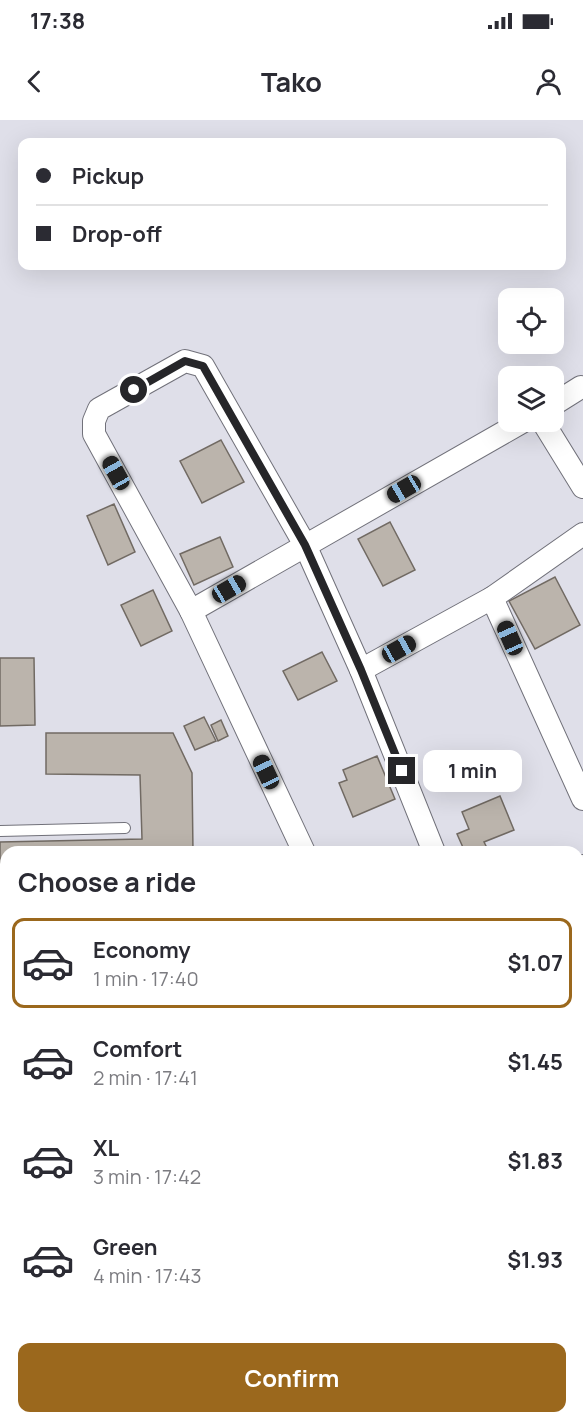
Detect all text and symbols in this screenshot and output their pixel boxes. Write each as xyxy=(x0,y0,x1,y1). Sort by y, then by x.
text: 17:38 xyxy=(30,6,85,36)
text: Tako xyxy=(261,63,322,100)
icon: back xyxy=(18,65,51,98)
icon: person xyxy=(532,65,565,98)
text: Pickup xyxy=(72,161,144,191)
text: Drop-off xyxy=(72,219,162,249)
map controls xyxy=(498,288,564,432)
button: locate xyxy=(498,288,564,354)
button: layers xyxy=(498,366,564,432)
route start xyxy=(120,376,147,403)
car xyxy=(99,453,133,493)
car xyxy=(384,472,424,506)
car xyxy=(209,572,249,606)
car xyxy=(494,618,526,658)
car xyxy=(379,632,419,666)
callout: 1 min xyxy=(423,750,522,792)
car xyxy=(250,752,282,792)
route end xyxy=(388,757,415,784)
text: 1 min xyxy=(448,757,497,784)
text: Choose a ride xyxy=(18,863,196,900)
text: Economy xyxy=(93,935,191,965)
icon: car xyxy=(21,936,75,990)
text: $1.07 xyxy=(508,948,563,978)
text: 1 min · 17:40 xyxy=(93,965,199,992)
text: Comfort xyxy=(93,1034,182,1064)
icon: car xyxy=(21,1035,75,1089)
text: $1.45 xyxy=(507,1047,563,1077)
text: 2 min · 17:41 xyxy=(93,1064,198,1091)
text: XL xyxy=(93,1133,119,1163)
icon: car xyxy=(21,1134,75,1188)
text: $1.83 xyxy=(507,1146,563,1176)
text: 3 min · 17:42 xyxy=(93,1163,201,1190)
text: Green xyxy=(93,1232,158,1262)
icon: car xyxy=(21,1233,75,1287)
text: $1.93 xyxy=(507,1245,563,1275)
text: 4 min · 17:43 xyxy=(93,1262,202,1289)
button: Confirm xyxy=(18,1343,566,1412)

